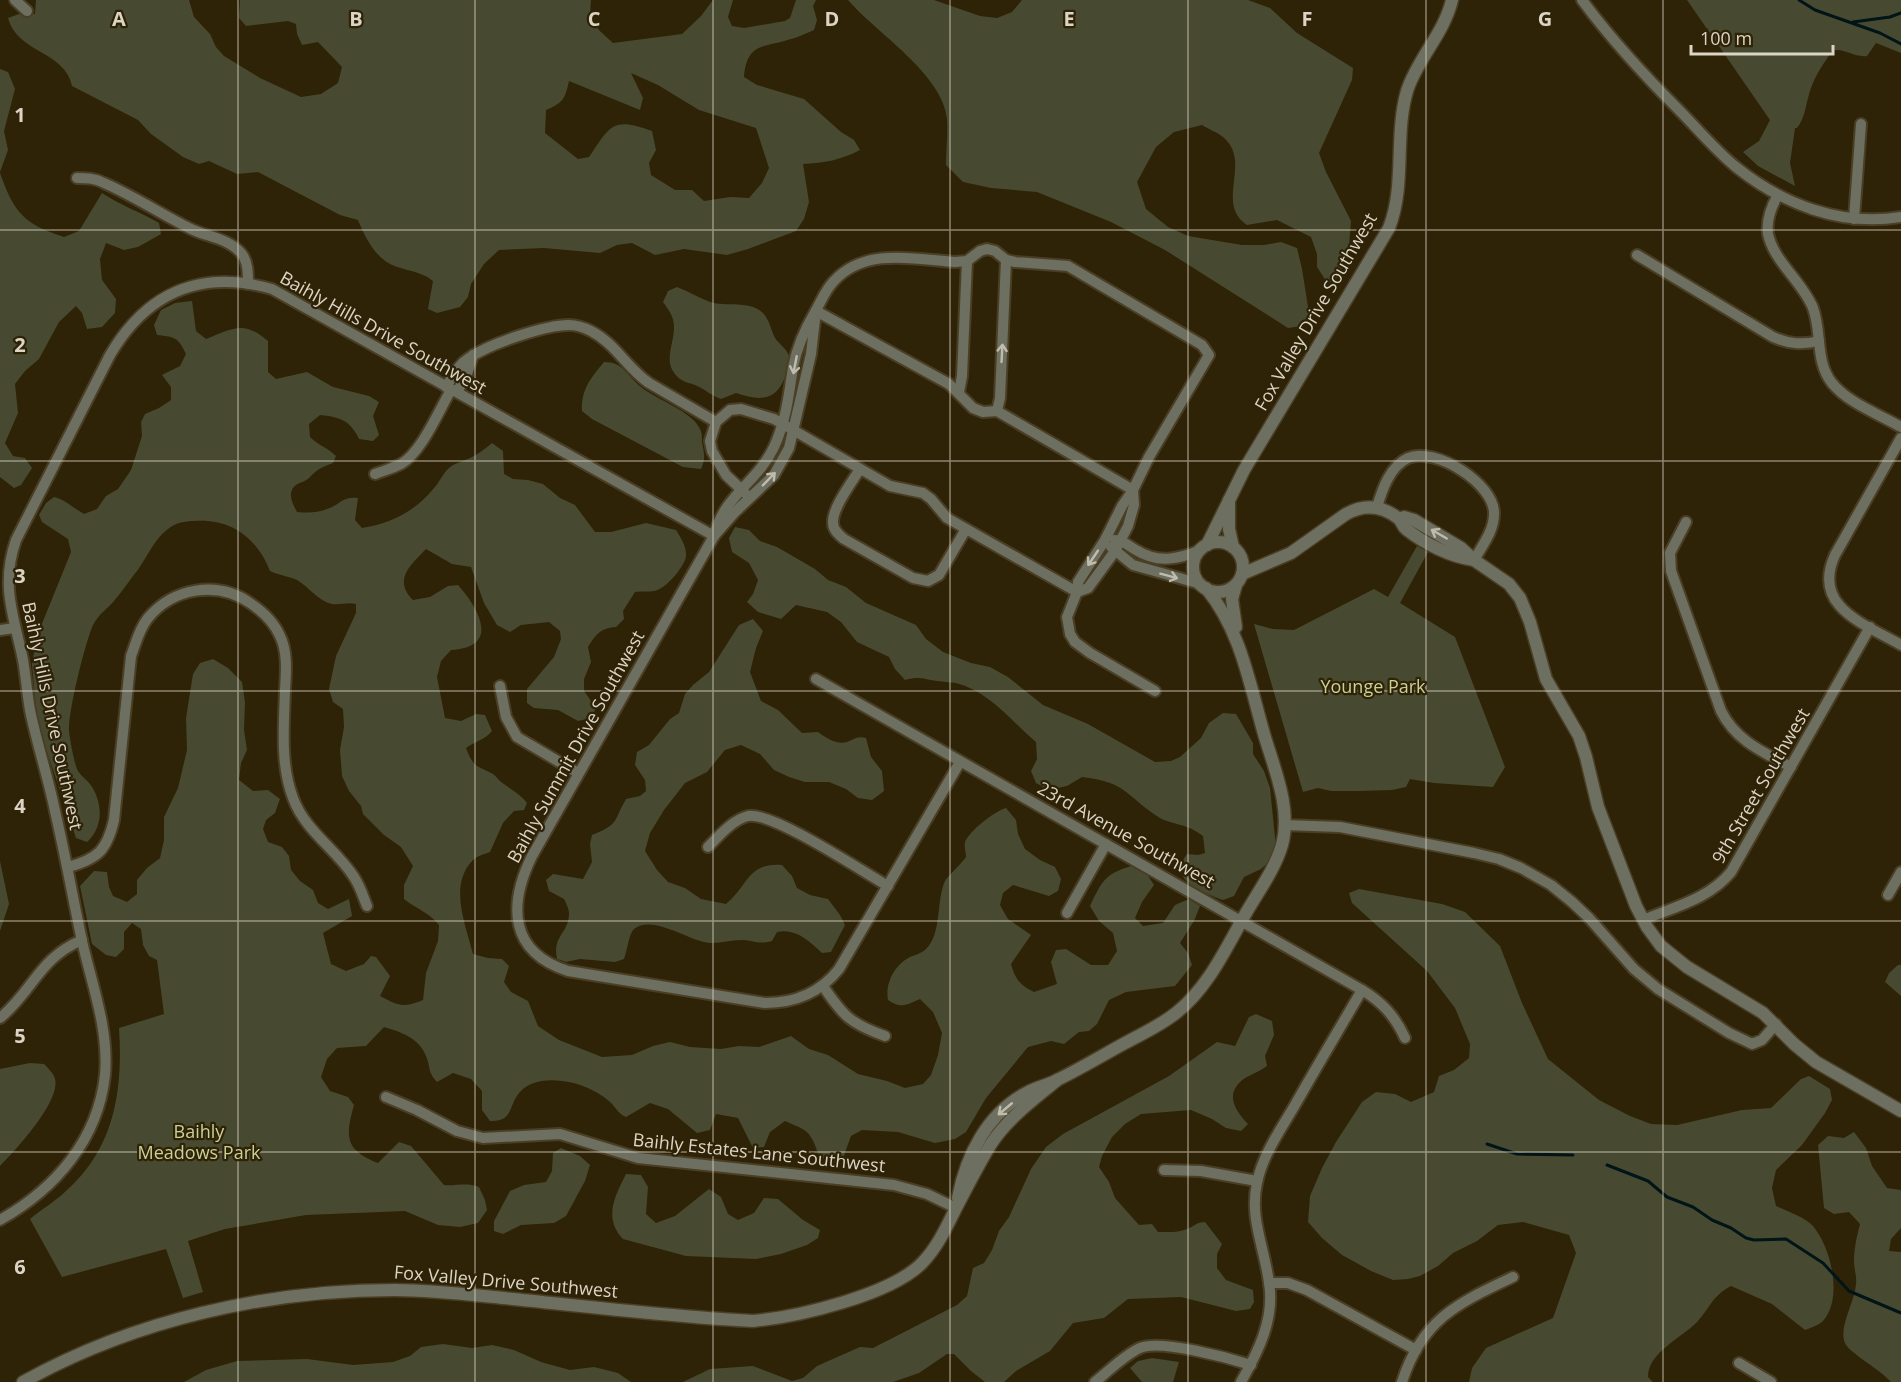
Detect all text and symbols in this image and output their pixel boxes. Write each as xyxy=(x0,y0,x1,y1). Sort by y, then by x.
text: A xyxy=(112,5,126,32)
text: B xyxy=(349,5,363,32)
text: C xyxy=(588,5,601,32)
text: D xyxy=(825,5,839,32)
text: E xyxy=(1063,5,1075,32)
text: F xyxy=(1302,5,1312,32)
text: G xyxy=(1538,5,1552,32)
scale bar xyxy=(1691,18,1834,56)
text: 100 m xyxy=(1700,26,1752,50)
text: 1 xyxy=(14,101,26,128)
street label: Fox Valley Drive Southwest xyxy=(1249,208,1382,415)
street label: Baihly Hills Drive Southwest xyxy=(276,265,491,399)
text: 2 xyxy=(14,331,26,358)
one-way arrow xyxy=(996,344,1007,364)
one-way arrow xyxy=(789,355,800,374)
one-way arrow xyxy=(762,472,776,487)
one-way arrow xyxy=(1431,528,1448,540)
one-way arrow xyxy=(1087,549,1099,566)
text: 3 xyxy=(14,562,26,589)
one-way arrow xyxy=(1159,570,1178,582)
street label: Baihly Hills Drive Southwest xyxy=(17,600,89,832)
street label: Baihly Summit Drive Southwest xyxy=(501,626,649,867)
park label: Younge Park xyxy=(1320,674,1426,698)
street label: 9th Street Southwest xyxy=(1706,703,1814,868)
street label: 23rd Avenue Southwest xyxy=(1034,775,1219,893)
text: 4 xyxy=(14,792,26,819)
text: 5 xyxy=(14,1022,26,1049)
one-way arrow xyxy=(998,1102,1013,1116)
park label: Baihly Meadows Park xyxy=(138,1119,261,1164)
street label: Baihly Estates Lane Southwest xyxy=(632,1127,887,1177)
text: 6 xyxy=(14,1253,26,1280)
street label: Fox Valley Drive Southwest xyxy=(393,1259,619,1303)

